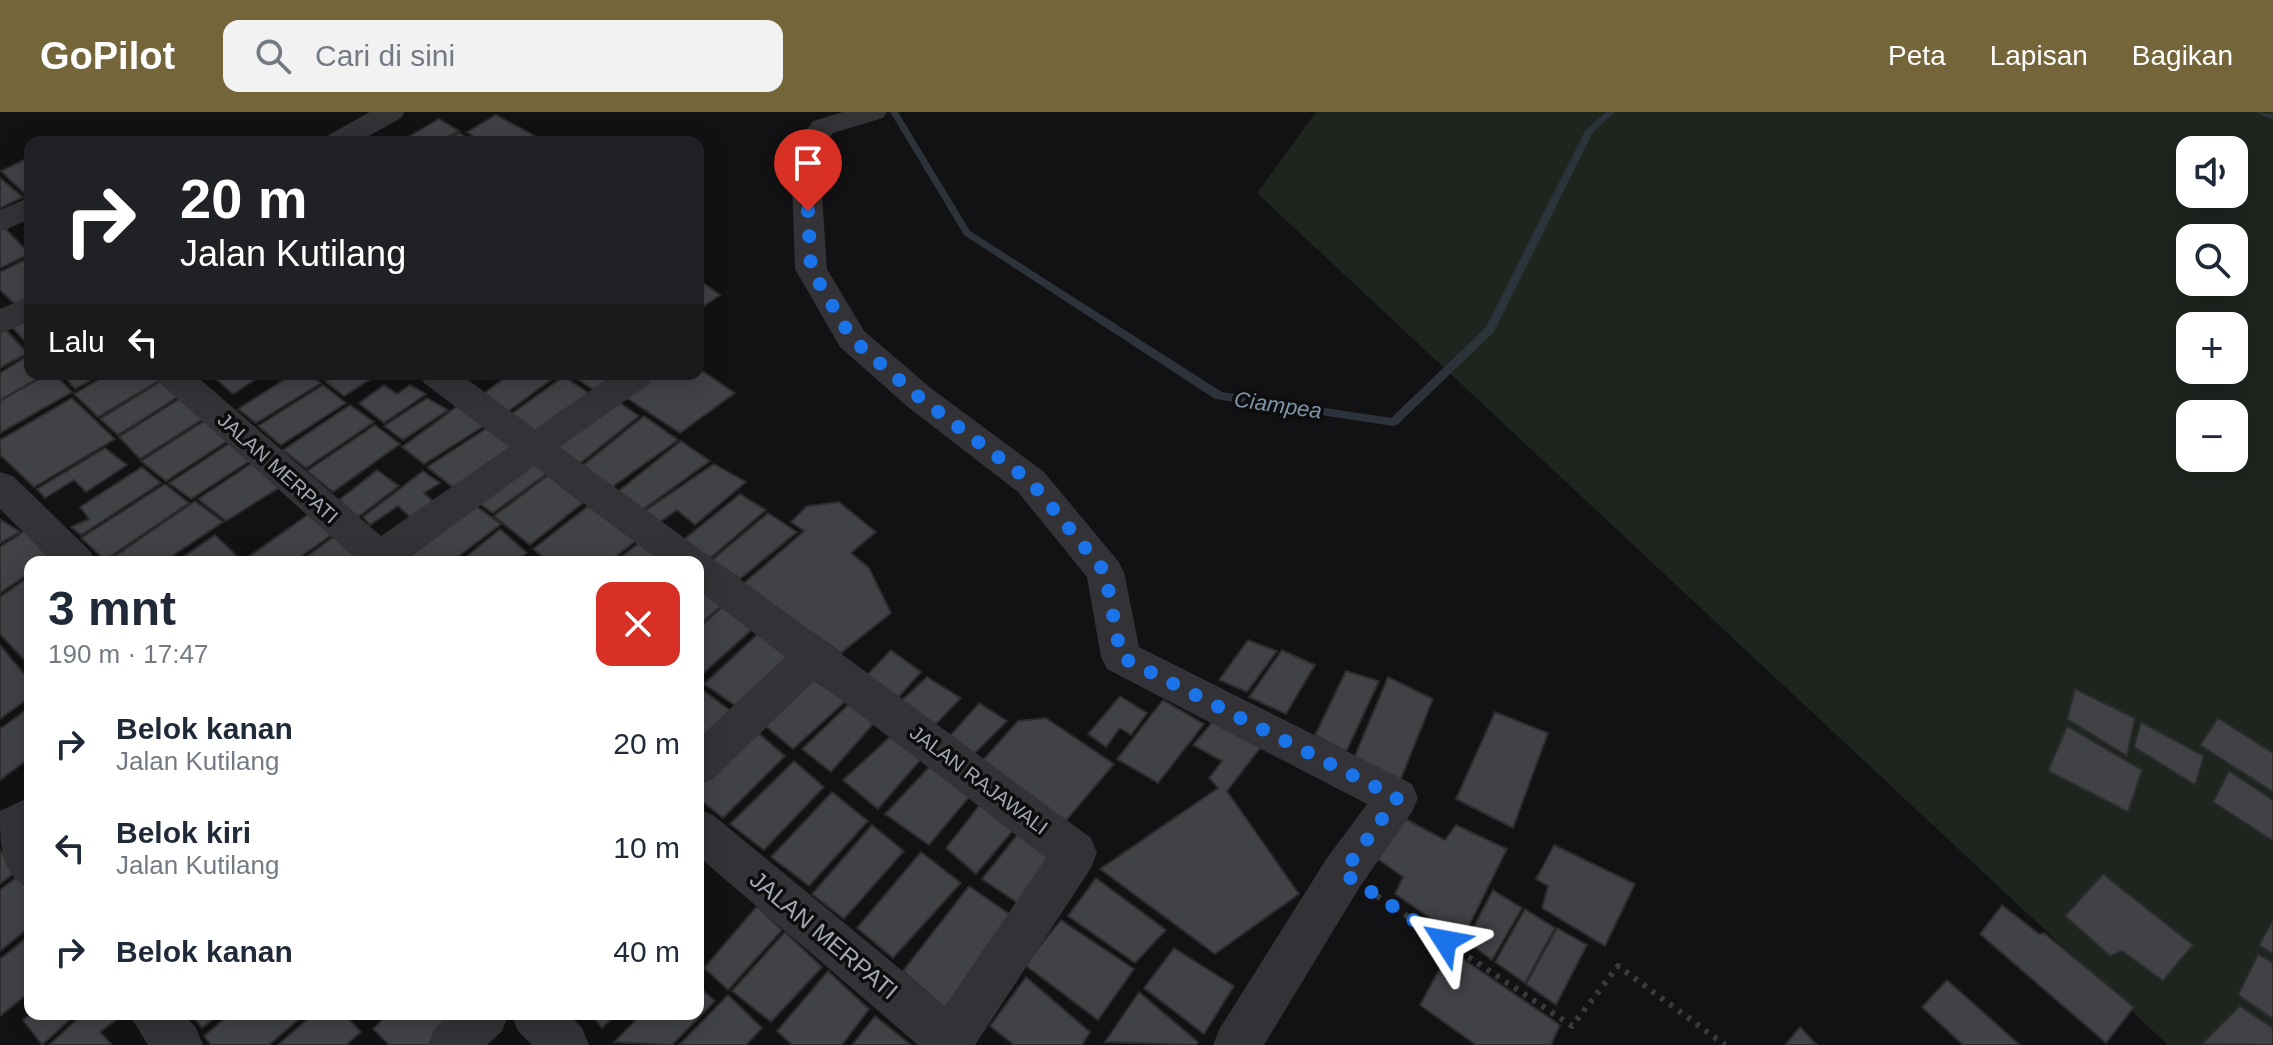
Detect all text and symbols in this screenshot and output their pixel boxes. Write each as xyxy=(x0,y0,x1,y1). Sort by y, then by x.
search box xyxy=(223,20,783,92)
icon: search xyxy=(251,34,295,78)
text: GoPilot xyxy=(40,35,175,77)
text: Cari di sini xyxy=(315,39,455,72)
text: Peta xyxy=(1888,40,1946,71)
text: Lapisan xyxy=(1990,40,2088,71)
text: Bagikan xyxy=(2132,40,2233,71)
pin xyxy=(774,129,842,211)
map controls xyxy=(2176,136,2248,472)
button: sound xyxy=(2176,136,2248,208)
icon: arrive xyxy=(786,141,830,185)
text: 20 m xyxy=(180,167,308,230)
icon: right xyxy=(48,168,152,272)
button: search xyxy=(2176,224,2248,296)
text: Jalan Kutilang xyxy=(180,233,406,274)
button: + xyxy=(2176,312,2248,384)
icon: left xyxy=(121,320,165,364)
text: Lalu xyxy=(48,325,105,358)
water label: Ciampea xyxy=(1233,386,1323,424)
button: − xyxy=(2176,400,2248,472)
street label: JALAN MERPATI xyxy=(214,408,342,528)
text: 3 mnt xyxy=(48,582,176,635)
button: close xyxy=(596,582,680,666)
text: 190 m · 17:47 xyxy=(48,639,208,669)
text: Belok kanan xyxy=(116,712,293,745)
street label: JALAN RAJAWALI xyxy=(906,721,1052,839)
icon: right xyxy=(48,722,92,766)
text: 20 m xyxy=(613,727,680,760)
text: Jalan Kutilang xyxy=(116,746,279,776)
text: Belok kiri xyxy=(116,816,251,849)
icon: left xyxy=(48,826,92,870)
text: 10 m xyxy=(613,831,680,864)
text: Jalan Kutilang xyxy=(116,850,279,880)
street label: JALAN MERPATI xyxy=(745,865,903,1005)
position arrow xyxy=(1403,899,1487,983)
icon: right xyxy=(48,930,92,974)
text: Belok kanan xyxy=(116,935,293,968)
text: 40 m xyxy=(613,935,680,968)

